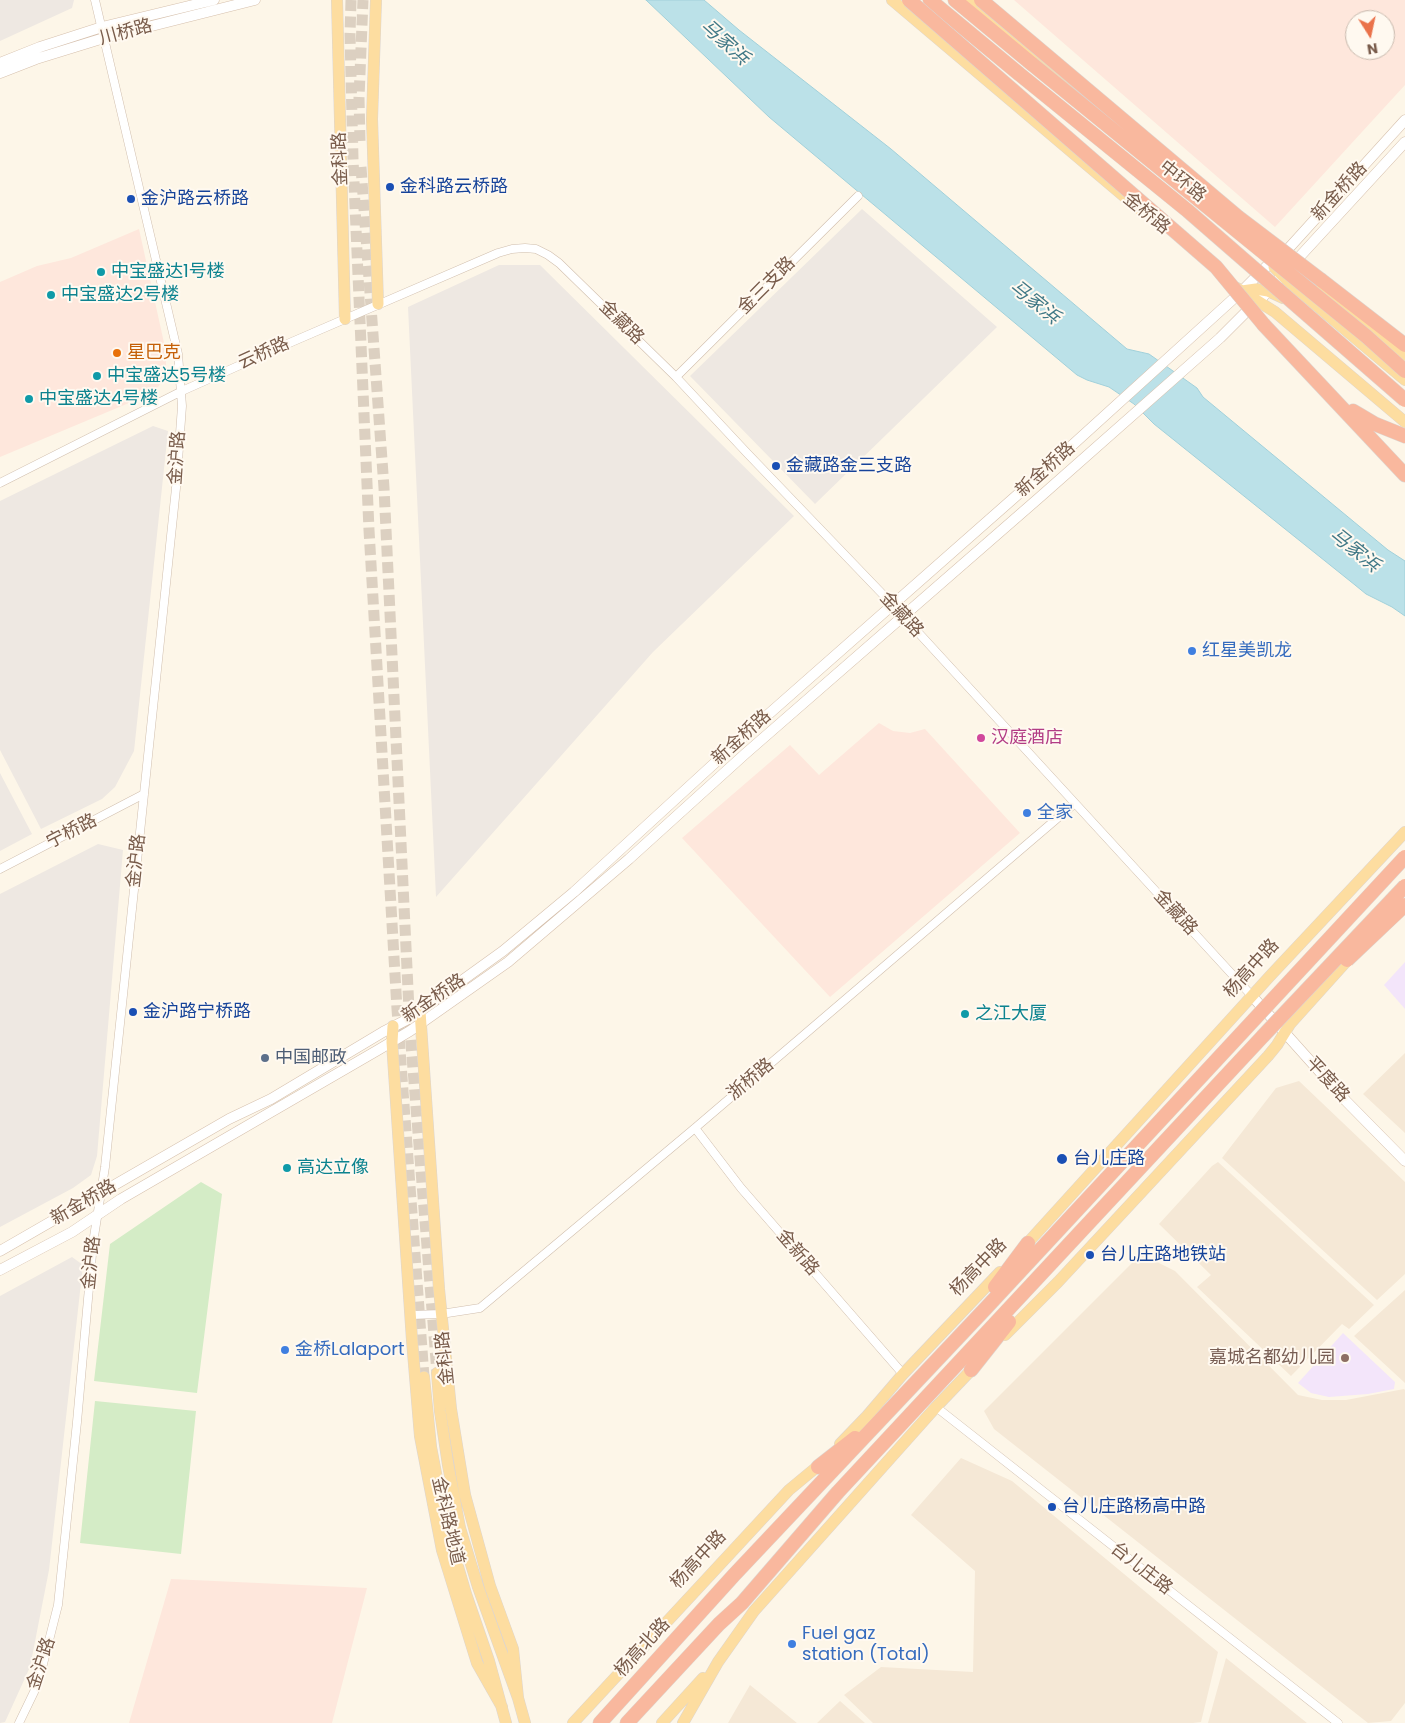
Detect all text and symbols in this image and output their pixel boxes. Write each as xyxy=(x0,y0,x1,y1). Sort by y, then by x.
north arrow xyxy=(1345,10,1395,60)
water label: 马家浜 xyxy=(695,15,753,71)
street label: 川桥路 xyxy=(97,16,155,50)
text: N xyxy=(1366,38,1379,60)
street label: 金科路 xyxy=(329,132,353,186)
street label: 中环路 xyxy=(1154,157,1210,207)
street label: 新金桥路 xyxy=(1308,158,1372,226)
place label: 金科路云桥路 xyxy=(400,176,508,198)
marker: 金科路云桥路 xyxy=(384,181,396,193)
place label: 金沪路云桥路 xyxy=(141,188,249,210)
street label: 金桥路 xyxy=(1118,189,1174,239)
marker: 金沪路云桥路 xyxy=(125,193,137,205)
street label: 金三支路 xyxy=(734,253,800,319)
place label: 中宝盛达1号楼 xyxy=(111,261,225,283)
marker: 中宝盛达1号楼 xyxy=(95,266,107,278)
water label: 马家浜 xyxy=(1005,276,1063,330)
place label: 中宝盛达2号楼 xyxy=(61,284,179,306)
marker: 中宝盛达2号楼 xyxy=(45,289,57,301)
street label: 金藏路 xyxy=(594,296,648,350)
street label: 云桥路 xyxy=(235,333,293,375)
place label: 星巴克 xyxy=(127,342,181,364)
marker: 星巴克 xyxy=(111,347,123,359)
place label: 中宝盛达5号楼 xyxy=(107,365,226,387)
marker: 中宝盛达5号楼 xyxy=(91,370,103,382)
place label: 中宝盛达4号楼 xyxy=(39,388,158,410)
marker: 中宝盛达4号楼 xyxy=(23,393,35,405)
street label: 金沪路 xyxy=(165,430,191,486)
street label: 新金桥路 xyxy=(1012,438,1080,502)
place label: 金藏路金三支路 xyxy=(786,455,912,477)
marker: 金藏路金三支路 xyxy=(770,460,782,472)
water label: 马家浜 xyxy=(1325,524,1383,578)
street label: 金藏路 xyxy=(875,588,927,642)
place label: 红星美凯龙 xyxy=(1202,640,1292,662)
marker: 红星美凯龙 xyxy=(1186,645,1198,657)
street label: 新金桥路 xyxy=(708,706,776,770)
place label: 汉庭酒店 xyxy=(991,727,1063,749)
marker: 汉庭酒店 xyxy=(975,732,987,744)
place label: 全家 xyxy=(1037,802,1073,824)
marker: 全家 xyxy=(1021,807,1033,819)
street label: 宁桥路 xyxy=(43,810,101,854)
street label: 金沪路 xyxy=(123,833,151,889)
street label: 金藏路 xyxy=(1149,886,1201,940)
street label: 杨高中路 xyxy=(1220,935,1284,1003)
street label: 新金桥路 xyxy=(398,970,470,1028)
place label: 金沪路宁桥路 xyxy=(143,1001,251,1023)
place label: 之江大厦 xyxy=(975,1003,1047,1025)
marker: 金沪路宁桥路 xyxy=(127,1006,139,1018)
marker: 之江大厦 xyxy=(959,1008,971,1020)
place label: 中国邮政 xyxy=(275,1047,347,1069)
marker: 中国邮政 xyxy=(259,1052,271,1064)
street label: 平度路 xyxy=(1301,1053,1353,1107)
street label: 浙桥路 xyxy=(723,1054,779,1106)
place label: 台儿庄路 xyxy=(1073,1148,1145,1170)
marker: 台儿庄路 xyxy=(1055,1152,1069,1166)
place label: 高达立像 xyxy=(297,1157,369,1179)
marker: 高达立像 xyxy=(281,1162,293,1174)
street label: 新金桥路 xyxy=(47,1176,121,1230)
street label: 金新路 xyxy=(771,1226,823,1280)
street label: 金沪路 xyxy=(78,1235,106,1291)
street label: 杨高中路 xyxy=(946,1235,1012,1301)
place label: 台儿庄路地铁站 xyxy=(1100,1244,1226,1266)
marker: 台儿庄路地铁站 xyxy=(1084,1249,1096,1261)
street label: 金科路 xyxy=(432,1330,460,1386)
place label: 金桥Lalaport xyxy=(295,1339,404,1361)
marker: 金桥Lalaport xyxy=(279,1344,291,1356)
place label: 嘉城名都幼儿园 xyxy=(1209,1347,1335,1369)
marker: 嘉城名都幼儿园 xyxy=(1339,1352,1351,1364)
street label: 金科路地道 xyxy=(426,1475,468,1567)
place label: 台儿庄路杨高中路 xyxy=(1062,1496,1206,1518)
marker: 台儿庄路杨高中路 xyxy=(1046,1501,1058,1513)
street label: 杨高中路 xyxy=(667,1526,731,1594)
street label: 台儿庄路 xyxy=(1106,1538,1176,1600)
street label: 杨高北路 xyxy=(611,1614,675,1682)
place label: Fuel gaz station (Total) xyxy=(802,1623,930,1666)
street label: 金沪路 xyxy=(23,1635,61,1693)
marker: Fuel gaz station (Total) xyxy=(786,1638,798,1650)

